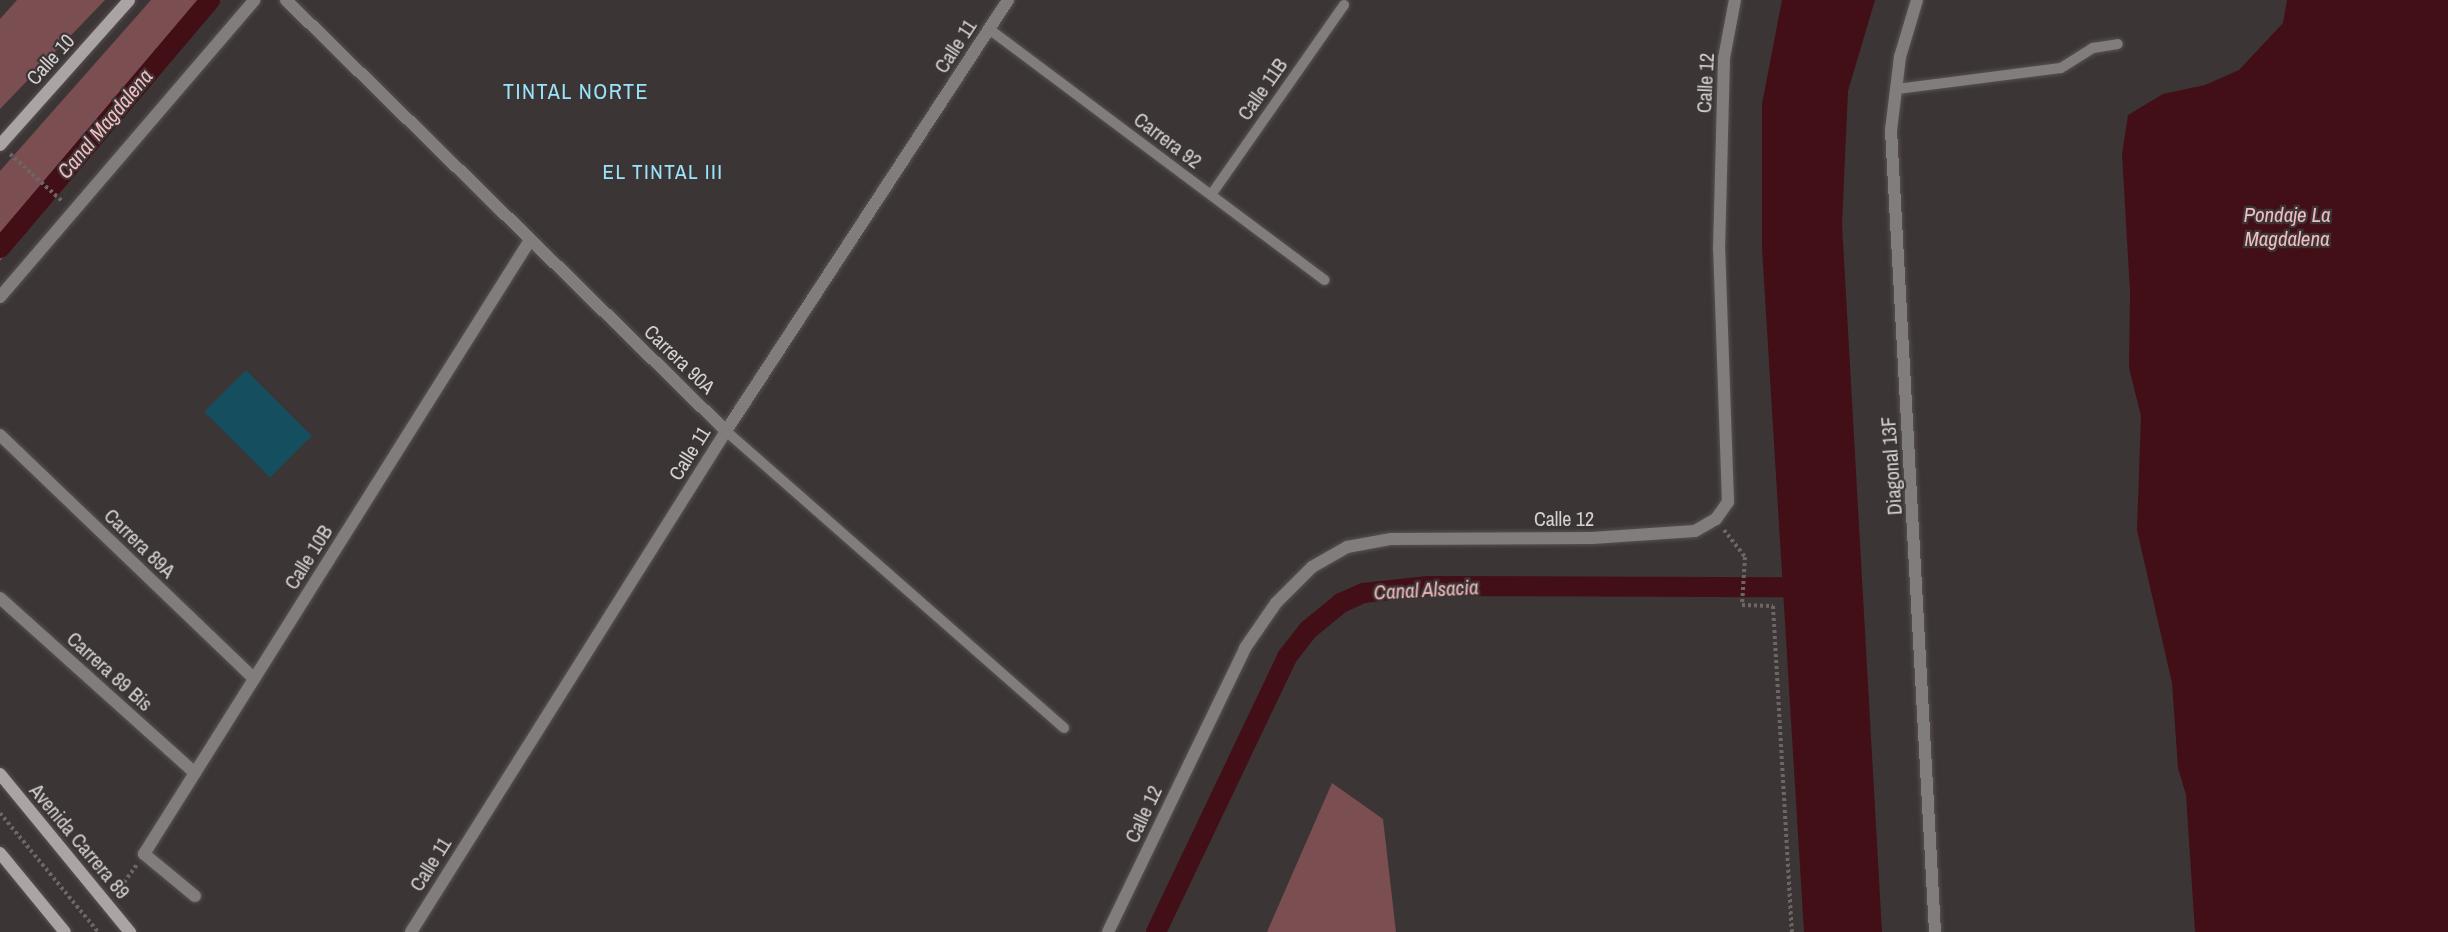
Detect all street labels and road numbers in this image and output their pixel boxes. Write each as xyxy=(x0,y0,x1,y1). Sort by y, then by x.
street label: Calle 11 xyxy=(929,15,981,77)
street label: Calle 10 xyxy=(21,29,79,89)
street label: Calle 12 xyxy=(1691,52,1719,114)
street label: Calle 11B xyxy=(1232,53,1292,125)
street label: Carrera 92 xyxy=(1129,107,1207,173)
street label: Carrera 90A xyxy=(640,319,720,399)
street label: Diagonal 13F xyxy=(1876,416,1906,516)
street label: Calle 11 xyxy=(663,422,715,484)
street label: Carrera 89A xyxy=(100,503,180,583)
street label: Calle 12 xyxy=(1534,506,1594,530)
street label: Calle 10B xyxy=(279,520,337,594)
street label: Carrera 89 Bis xyxy=(62,626,158,716)
street label: Avenida Carrera 89 xyxy=(25,779,135,903)
street label: Calle 12 xyxy=(1119,782,1167,846)
street label: Calle 11 xyxy=(404,833,456,895)

